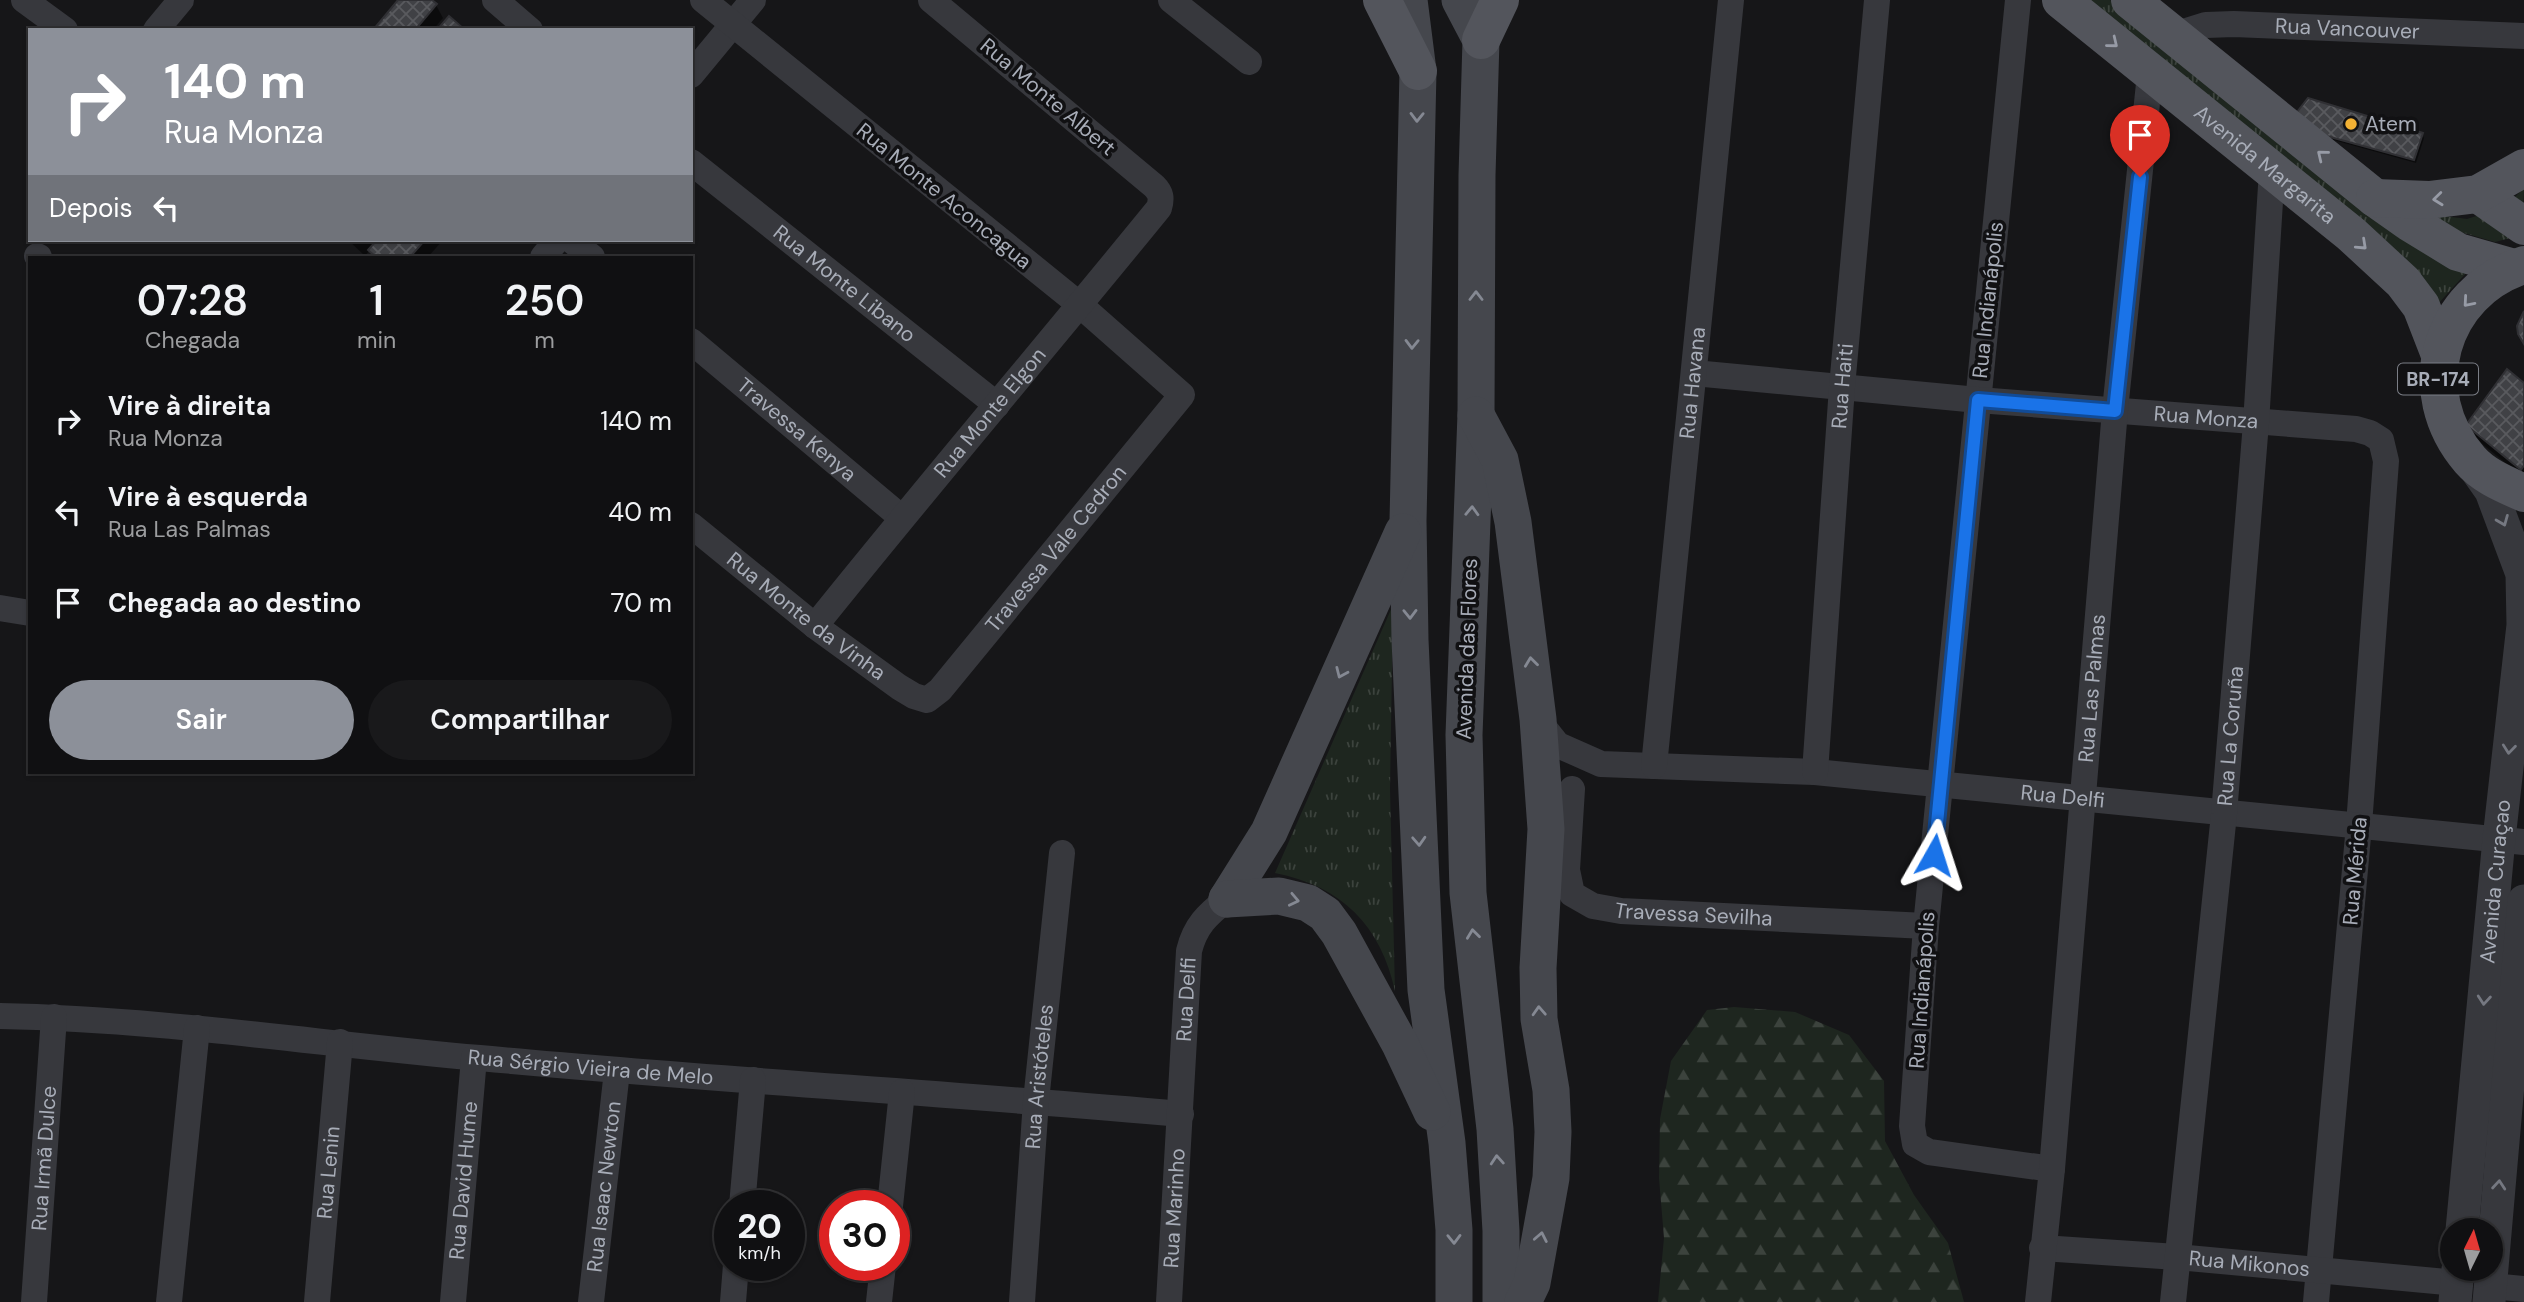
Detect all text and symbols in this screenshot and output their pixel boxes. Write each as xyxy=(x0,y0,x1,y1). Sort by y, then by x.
street label: Rua Vancouver xyxy=(2274,12,2420,46)
street label: Rua Monte Albert xyxy=(974,32,1122,162)
one-way arrow xyxy=(2106,35,2118,48)
text: 140 m xyxy=(164,49,306,113)
icon: right xyxy=(49,56,140,147)
street label: Avenida Margarita xyxy=(2188,99,2342,230)
pin xyxy=(2110,105,2170,177)
place label: Atem xyxy=(2365,110,2417,138)
text: Rua Monza xyxy=(164,111,324,153)
one-way arrow xyxy=(1409,112,1425,122)
icon: arrive xyxy=(2121,116,2159,154)
marker: Atem xyxy=(2343,116,2359,132)
street label: Rua Monte Aconcagua xyxy=(851,117,1037,275)
one-way arrow xyxy=(2317,151,2330,163)
icon: left xyxy=(147,189,185,227)
text: Depois xyxy=(49,191,133,225)
one-way arrow xyxy=(2432,191,2443,206)
street label: Rua Monte Libano xyxy=(767,219,922,349)
street label: Rua Indianápolis xyxy=(1966,220,2010,380)
one-way arrow xyxy=(2354,236,2367,249)
text: 07:28 xyxy=(137,273,248,328)
text: 1 xyxy=(369,273,384,328)
text: 250 xyxy=(505,273,584,328)
one-way arrow xyxy=(1468,291,1484,301)
one-way arrow xyxy=(2464,294,2476,307)
text: Chegada xyxy=(145,325,240,355)
text: min xyxy=(357,325,396,355)
text: m xyxy=(534,325,555,355)
street label: Rua Havana xyxy=(1673,326,1712,440)
one-way arrow xyxy=(1404,339,1420,350)
street label: Rua Monte Elgon xyxy=(928,341,1052,484)
street label: Rua Haiti xyxy=(1825,342,1860,430)
road number: BR-174 xyxy=(2398,364,2478,394)
street label: Travessa Kenya xyxy=(731,371,862,488)
text: Vire à direita xyxy=(108,389,271,423)
street label: Rua Monza xyxy=(2153,400,2259,435)
icon: right xyxy=(49,402,87,440)
text: 140 m xyxy=(600,404,672,438)
text: Rua Monza xyxy=(108,423,223,453)
street label: Travessa Vale Cedron xyxy=(979,459,1133,638)
text: Vire à esquerda xyxy=(108,480,308,514)
icon: left xyxy=(49,493,87,531)
text: 40 m xyxy=(608,495,672,529)
one-way arrow xyxy=(1465,505,1480,516)
text: Rua Las Palmas xyxy=(108,514,271,544)
one-way arrow xyxy=(2495,515,2509,527)
street label: Rua Monte da Vinha xyxy=(721,546,891,687)
street label: Avenida das Flores xyxy=(1450,558,1484,740)
icon: arrive xyxy=(49,584,87,622)
text: Chegada ao destino xyxy=(108,586,361,620)
text: 70 m xyxy=(611,586,672,620)
one-way arrow xyxy=(1402,609,1417,620)
street label: Rua Las Palmas xyxy=(2072,613,2112,764)
one-way arrow xyxy=(1523,656,1538,668)
street label: Rua La Coruña xyxy=(2211,665,2250,807)
one-way arrow xyxy=(1335,666,1349,679)
button: Sair xyxy=(49,680,354,760)
button: Compartilhar xyxy=(368,680,672,760)
one-way arrow xyxy=(2502,744,2517,755)
street label: Rua Delfi xyxy=(2019,778,2106,815)
street label: Avenida Curaçao xyxy=(2473,798,2517,965)
street label: Rua Mérida xyxy=(2336,816,2374,926)
position arrow xyxy=(1897,818,1971,892)
one-way arrow xyxy=(1412,836,1427,847)
one-way arrow xyxy=(1288,891,1300,906)
street label: Travessa Sevilha xyxy=(1612,896,1773,932)
street label: Rua Indianápolis xyxy=(1903,910,1941,1070)
one-way arrow xyxy=(1465,928,1480,940)
street label: Rua Delfi xyxy=(1170,957,1203,1042)
one-way arrow xyxy=(2477,994,2492,1005)
street label: Rua Aristóteles xyxy=(1019,1003,1060,1150)
one-way arrow xyxy=(1532,1005,1547,1016)
street label: Rua Sérgio Vieira de Melo xyxy=(467,1043,714,1092)
street label: Rua Irmã Dulce xyxy=(25,1085,63,1232)
street label: Rua David Hume xyxy=(443,1100,484,1261)
street label: Rua Isaac Newton xyxy=(580,1100,628,1274)
street label: Rua Lenin xyxy=(310,1125,347,1220)
street label: Rua Marinho xyxy=(1157,1147,1192,1269)
one-way arrow xyxy=(1490,1155,1505,1166)
one-way arrow xyxy=(2491,1179,2506,1190)
speed limit sign: 30 xyxy=(819,1190,910,1281)
text: 20 xyxy=(737,1203,782,1249)
north arrow xyxy=(2440,1218,2502,1281)
map controls xyxy=(2440,1218,2503,1281)
one-way arrow xyxy=(1533,1231,1548,1242)
one-way arrow xyxy=(1446,1234,1462,1244)
text: km/h xyxy=(738,1241,781,1265)
street label: Rua Mikonos xyxy=(2188,1244,2311,1283)

